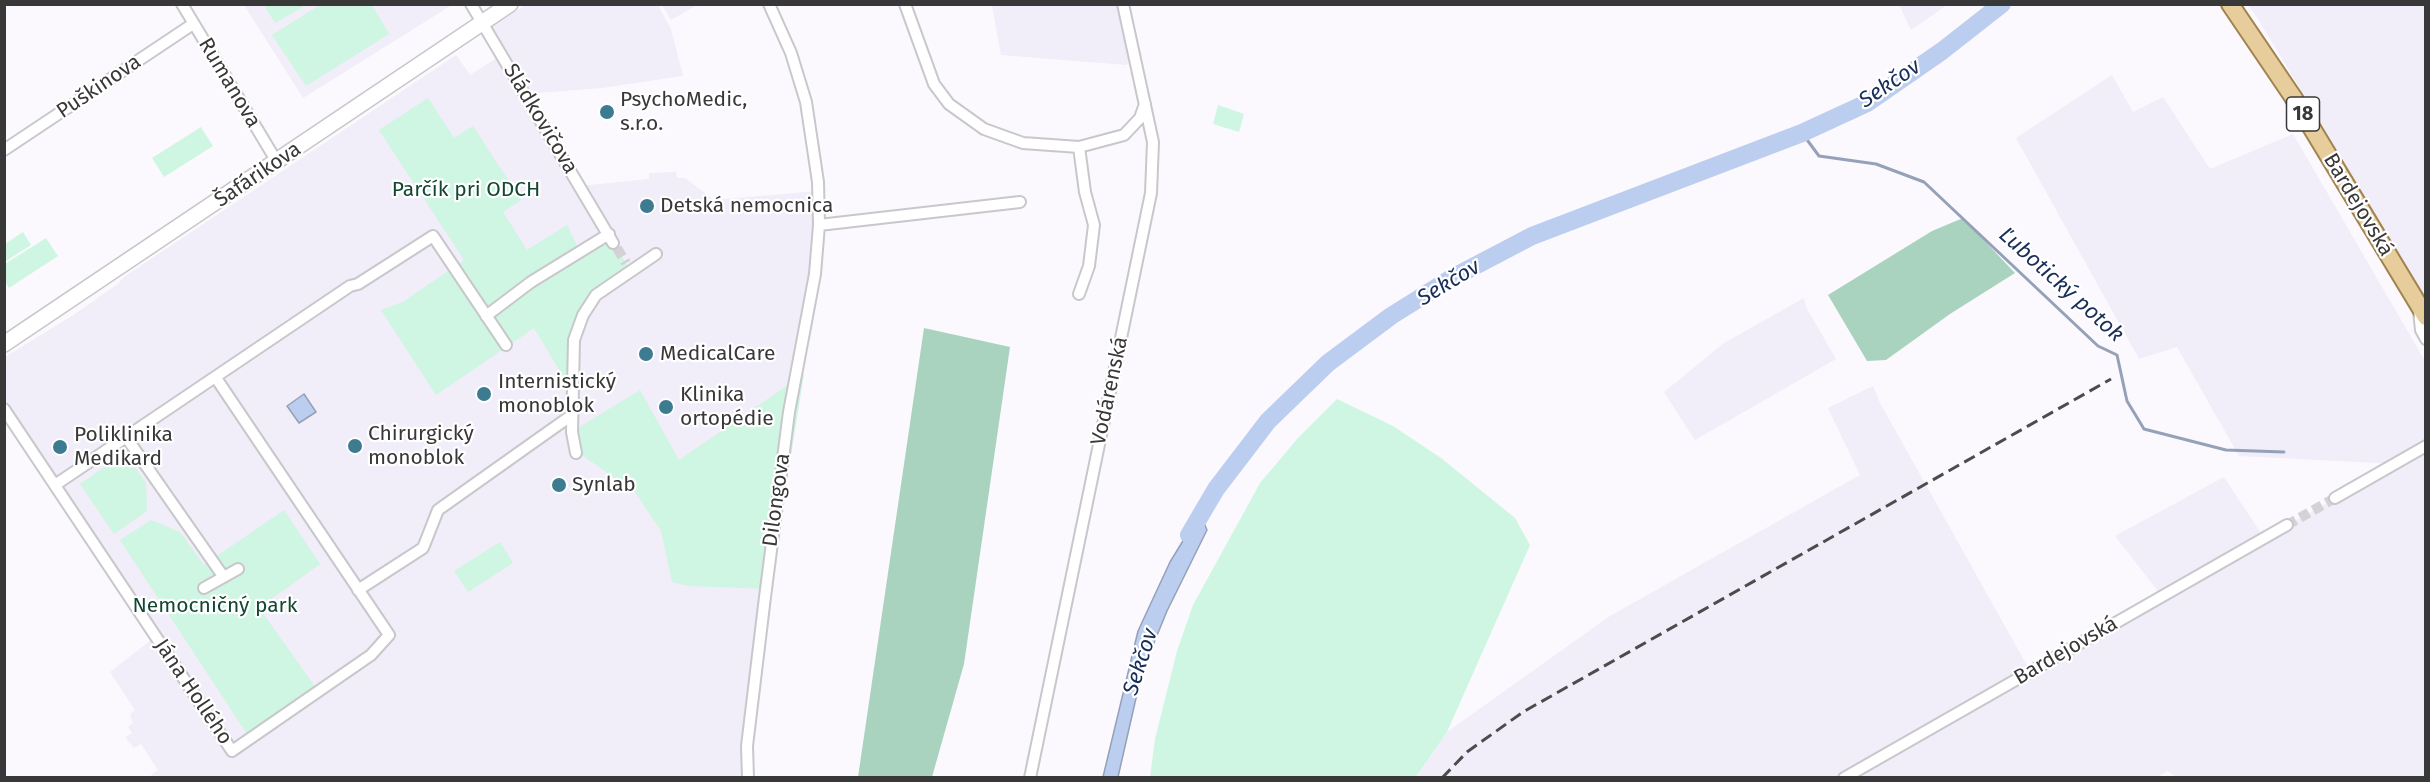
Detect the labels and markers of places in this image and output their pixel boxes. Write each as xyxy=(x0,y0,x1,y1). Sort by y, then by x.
place label: PsychoMedic, s.r.o. xyxy=(620,87,747,137)
marker: PsychoMedic, s.r.o. xyxy=(598,103,616,121)
place label: Detská nemocnica xyxy=(660,193,833,219)
marker: Detská nemocnica xyxy=(638,197,656,215)
place label: MedicalCare xyxy=(660,341,775,367)
marker: MedicalCare xyxy=(637,345,655,363)
place label: Internistický monoblok xyxy=(498,369,616,419)
place label: Klinika ortopédie xyxy=(680,382,774,432)
marker: Internistický monoblok xyxy=(475,385,493,403)
marker: Klinika ortopédie xyxy=(657,398,675,416)
place label: Chirurgický monoblok xyxy=(368,421,474,471)
place label: Poliklinika Medikard xyxy=(74,422,173,472)
marker: Chirurgický monoblok xyxy=(346,437,364,455)
marker: Poliklinika Medikard xyxy=(51,438,69,456)
place label: Synlab xyxy=(572,472,636,498)
marker: Synlab xyxy=(550,476,568,494)

